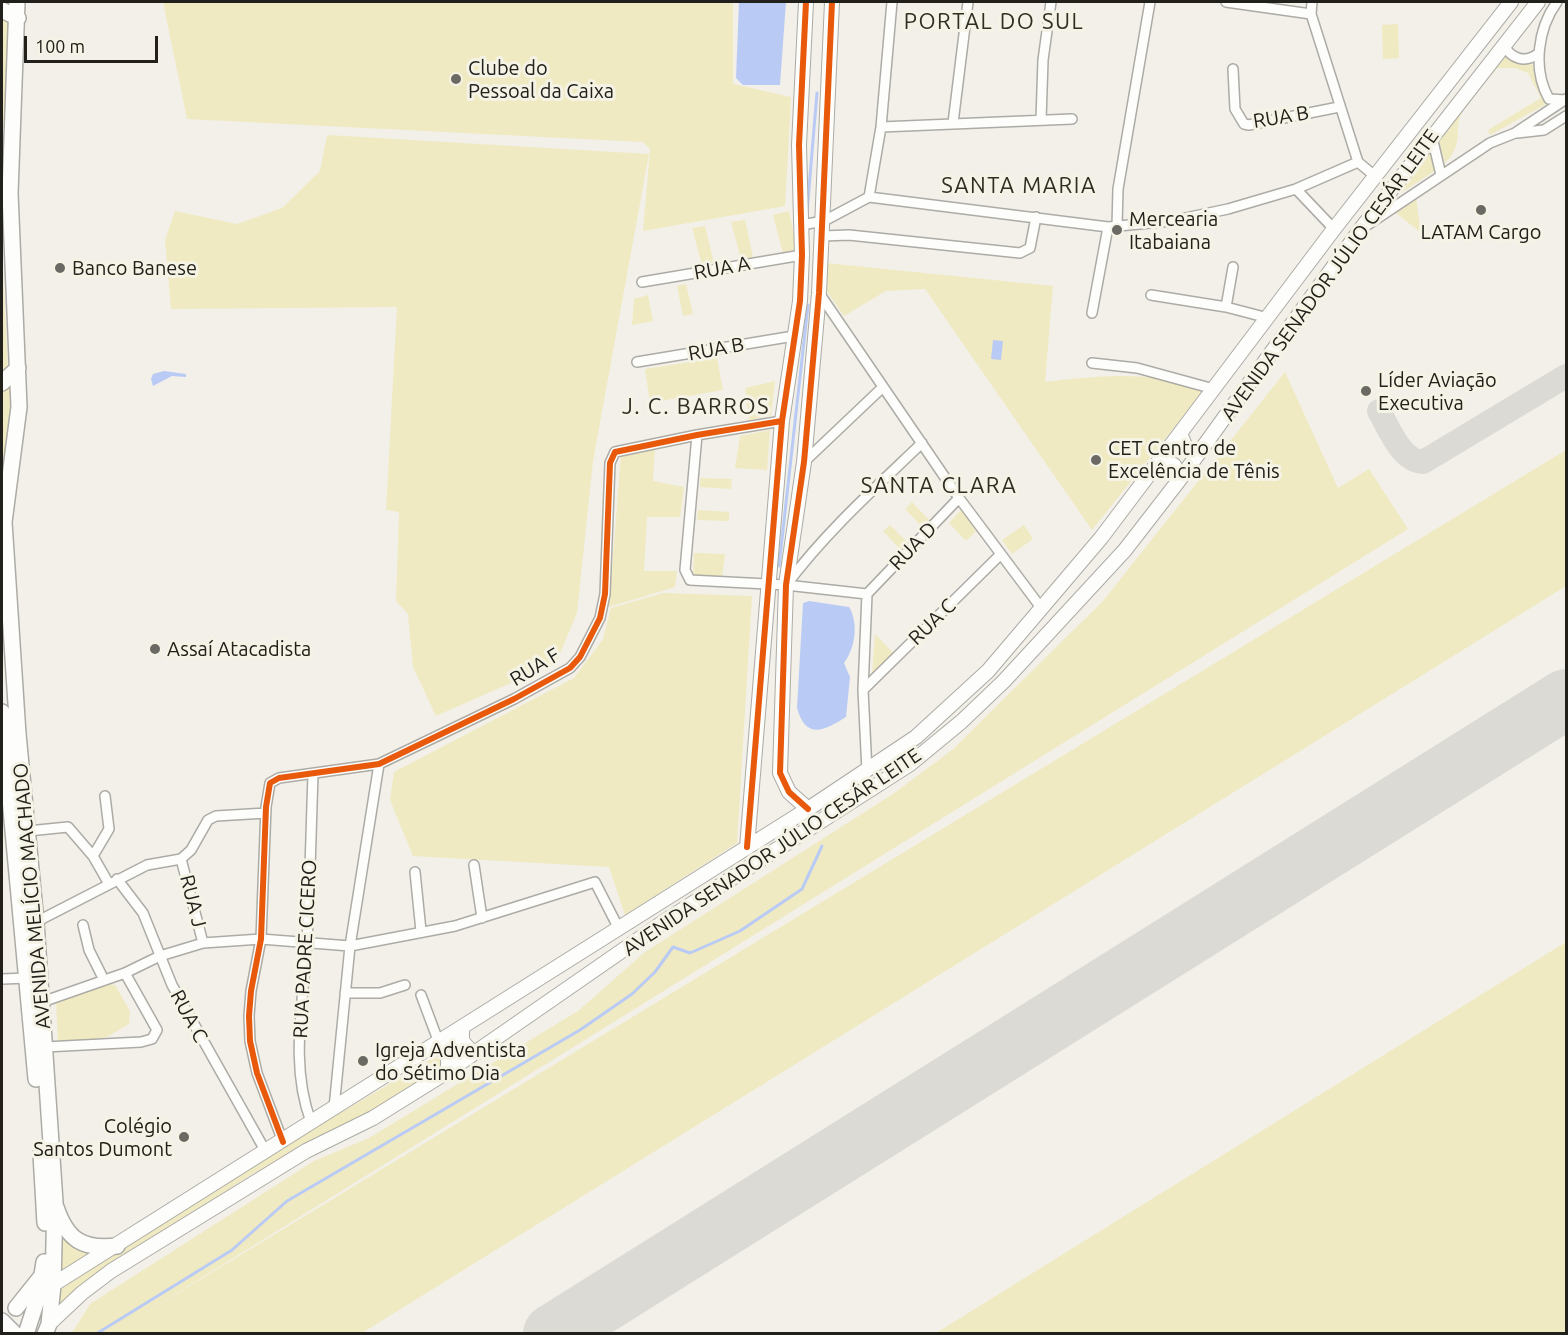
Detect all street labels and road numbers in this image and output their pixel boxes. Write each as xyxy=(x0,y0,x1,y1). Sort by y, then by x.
street label: RUA B xyxy=(1251,101,1311,133)
street label: AVENIDA SENADOR JÚLIO CESÁR LEITE xyxy=(1216,125,1444,425)
street label: RUA A xyxy=(692,251,752,285)
street label: RUA B xyxy=(686,332,746,366)
street label: RUA D xyxy=(884,517,942,575)
street label: RUA C xyxy=(904,594,960,650)
street label: RUA F xyxy=(506,643,564,691)
street label: AVENIDA SENADOR JÚLIO CESÁR LEITE xyxy=(618,743,926,961)
street label: AVENIDA MELÍCIO MACHADO xyxy=(8,762,56,1030)
street label: RUA PADRE CICERO xyxy=(288,859,322,1039)
street label: RUA J xyxy=(175,872,211,930)
street label: RUA C xyxy=(165,986,213,1046)

